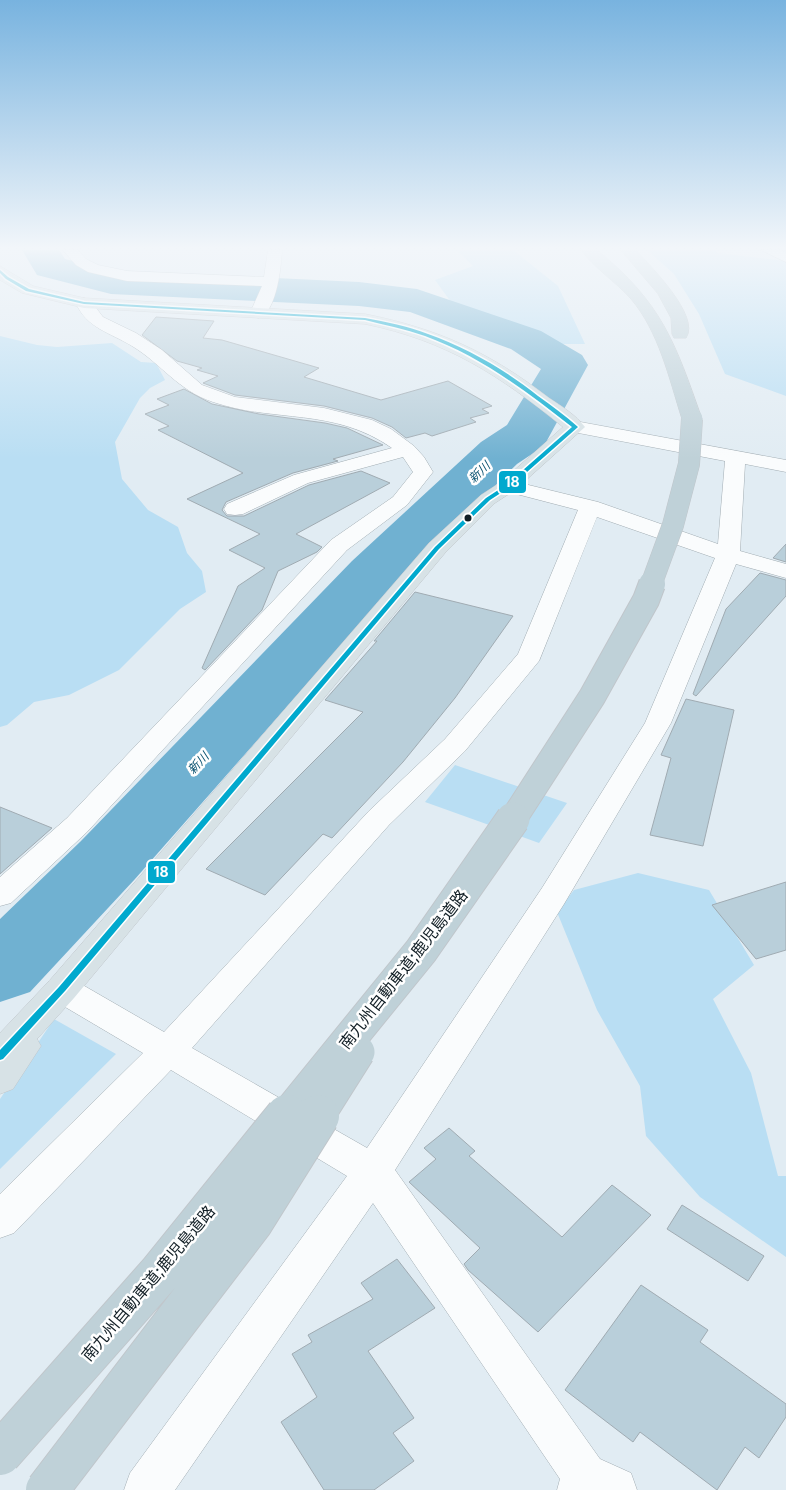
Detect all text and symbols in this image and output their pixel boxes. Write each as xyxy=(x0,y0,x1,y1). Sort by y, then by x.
water label: 新川 xyxy=(465,457,494,486)
line badge: 18 xyxy=(498,470,527,494)
text: 18 xyxy=(504,473,520,490)
unlabelled marker xyxy=(463,513,473,523)
water label: 新川 xyxy=(184,748,213,777)
line badge: 18 xyxy=(147,860,176,884)
text: 18 xyxy=(153,863,169,880)
street label: 南九州自動車道;鹿児島道路 xyxy=(335,885,471,1053)
street label: 南九州自動車道;鹿児島道路 xyxy=(77,1201,219,1365)

